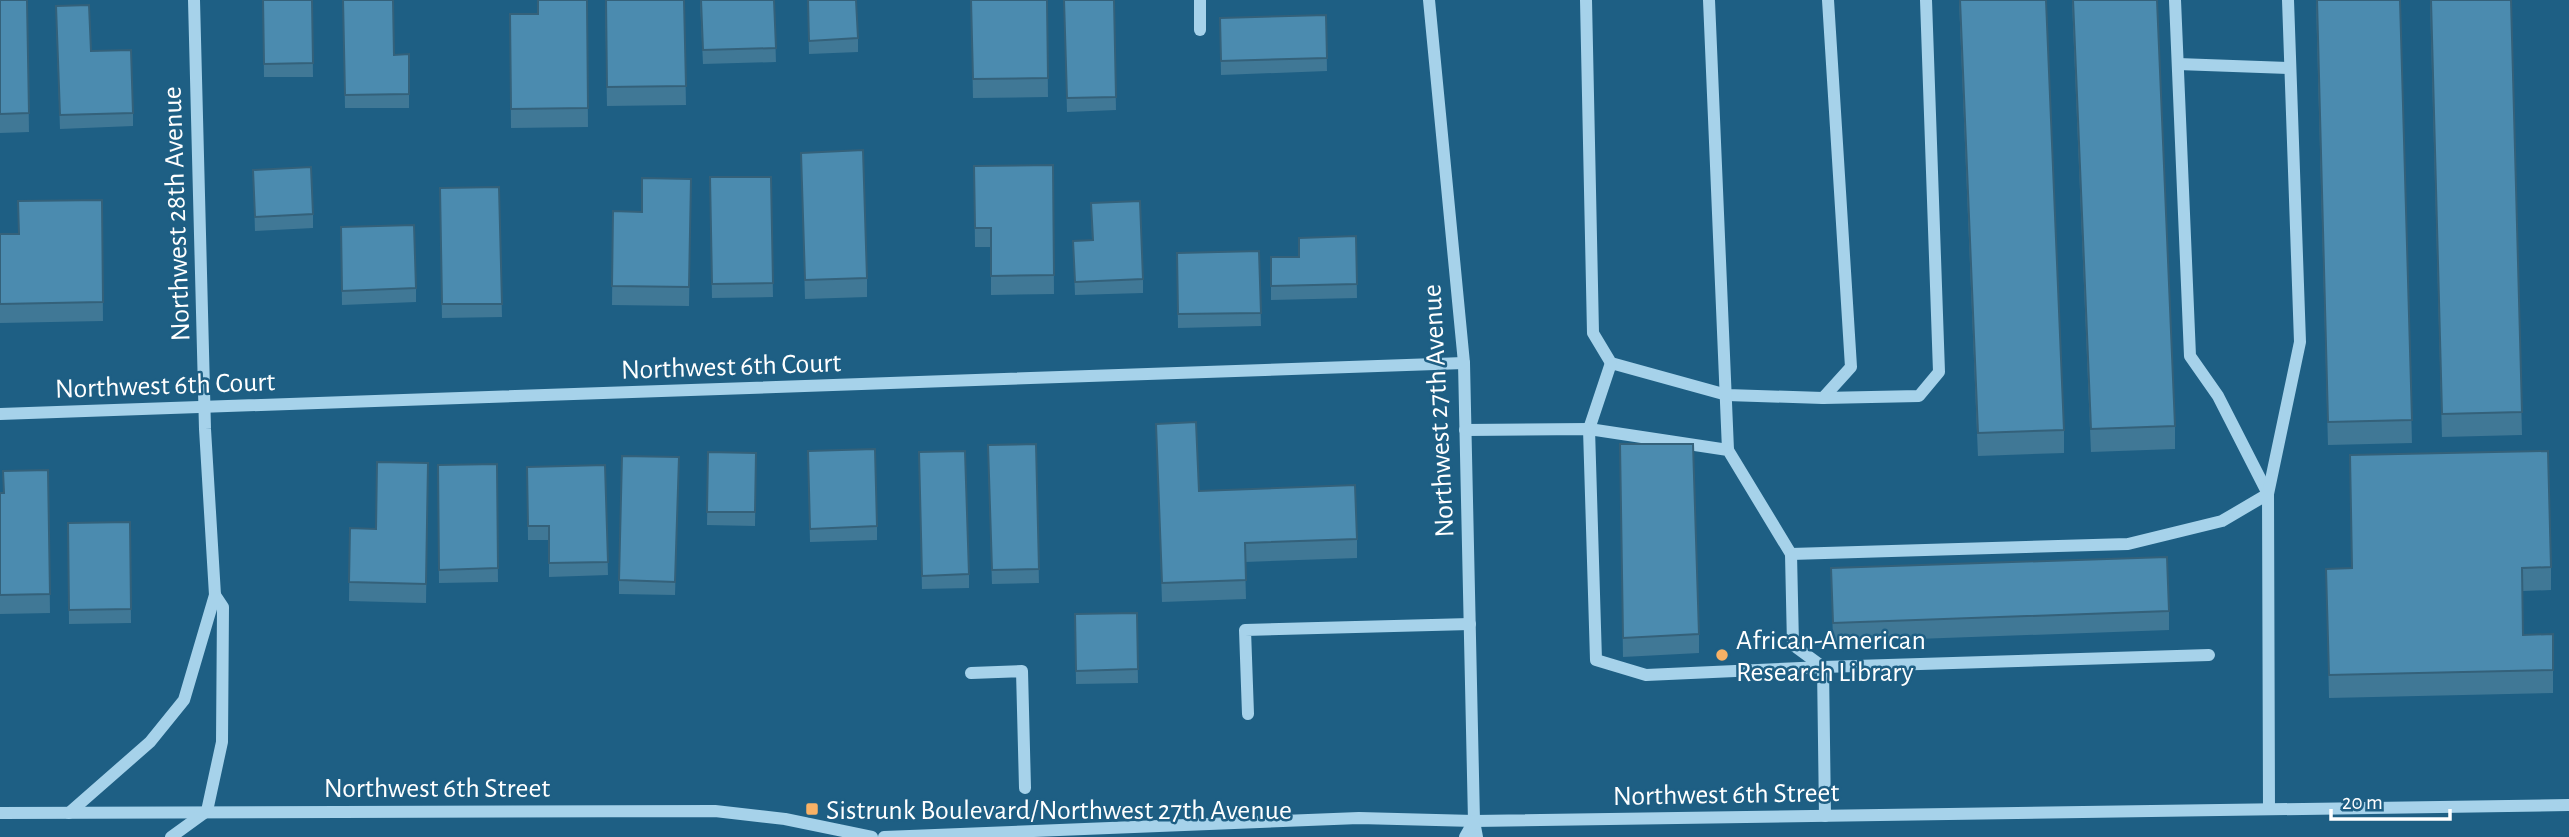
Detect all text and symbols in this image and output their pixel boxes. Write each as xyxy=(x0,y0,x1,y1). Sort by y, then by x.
street label: Northwest 28th Avenue xyxy=(159,86,195,342)
street label: Northwest 27th Avenue xyxy=(1418,284,1460,538)
street label: Northwest 6th Court xyxy=(620,349,842,385)
street label: Northwest 6th Court xyxy=(54,368,276,404)
place label: African-American Research Library xyxy=(1736,627,1926,687)
marker: African-American Research Library xyxy=(1714,647,1730,663)
street label: Northwest 6th Street xyxy=(324,775,550,803)
scale bar xyxy=(2331,778,2450,822)
street label: Northwest 6th Street xyxy=(1613,779,1840,811)
text: 20 m xyxy=(2342,792,2383,813)
place label: Sistrunk Boulevard/Northwest 27th Avenue xyxy=(826,797,1292,825)
marker: Sistrunk Boulevard/Northwest 27th Avenue xyxy=(804,801,820,817)

